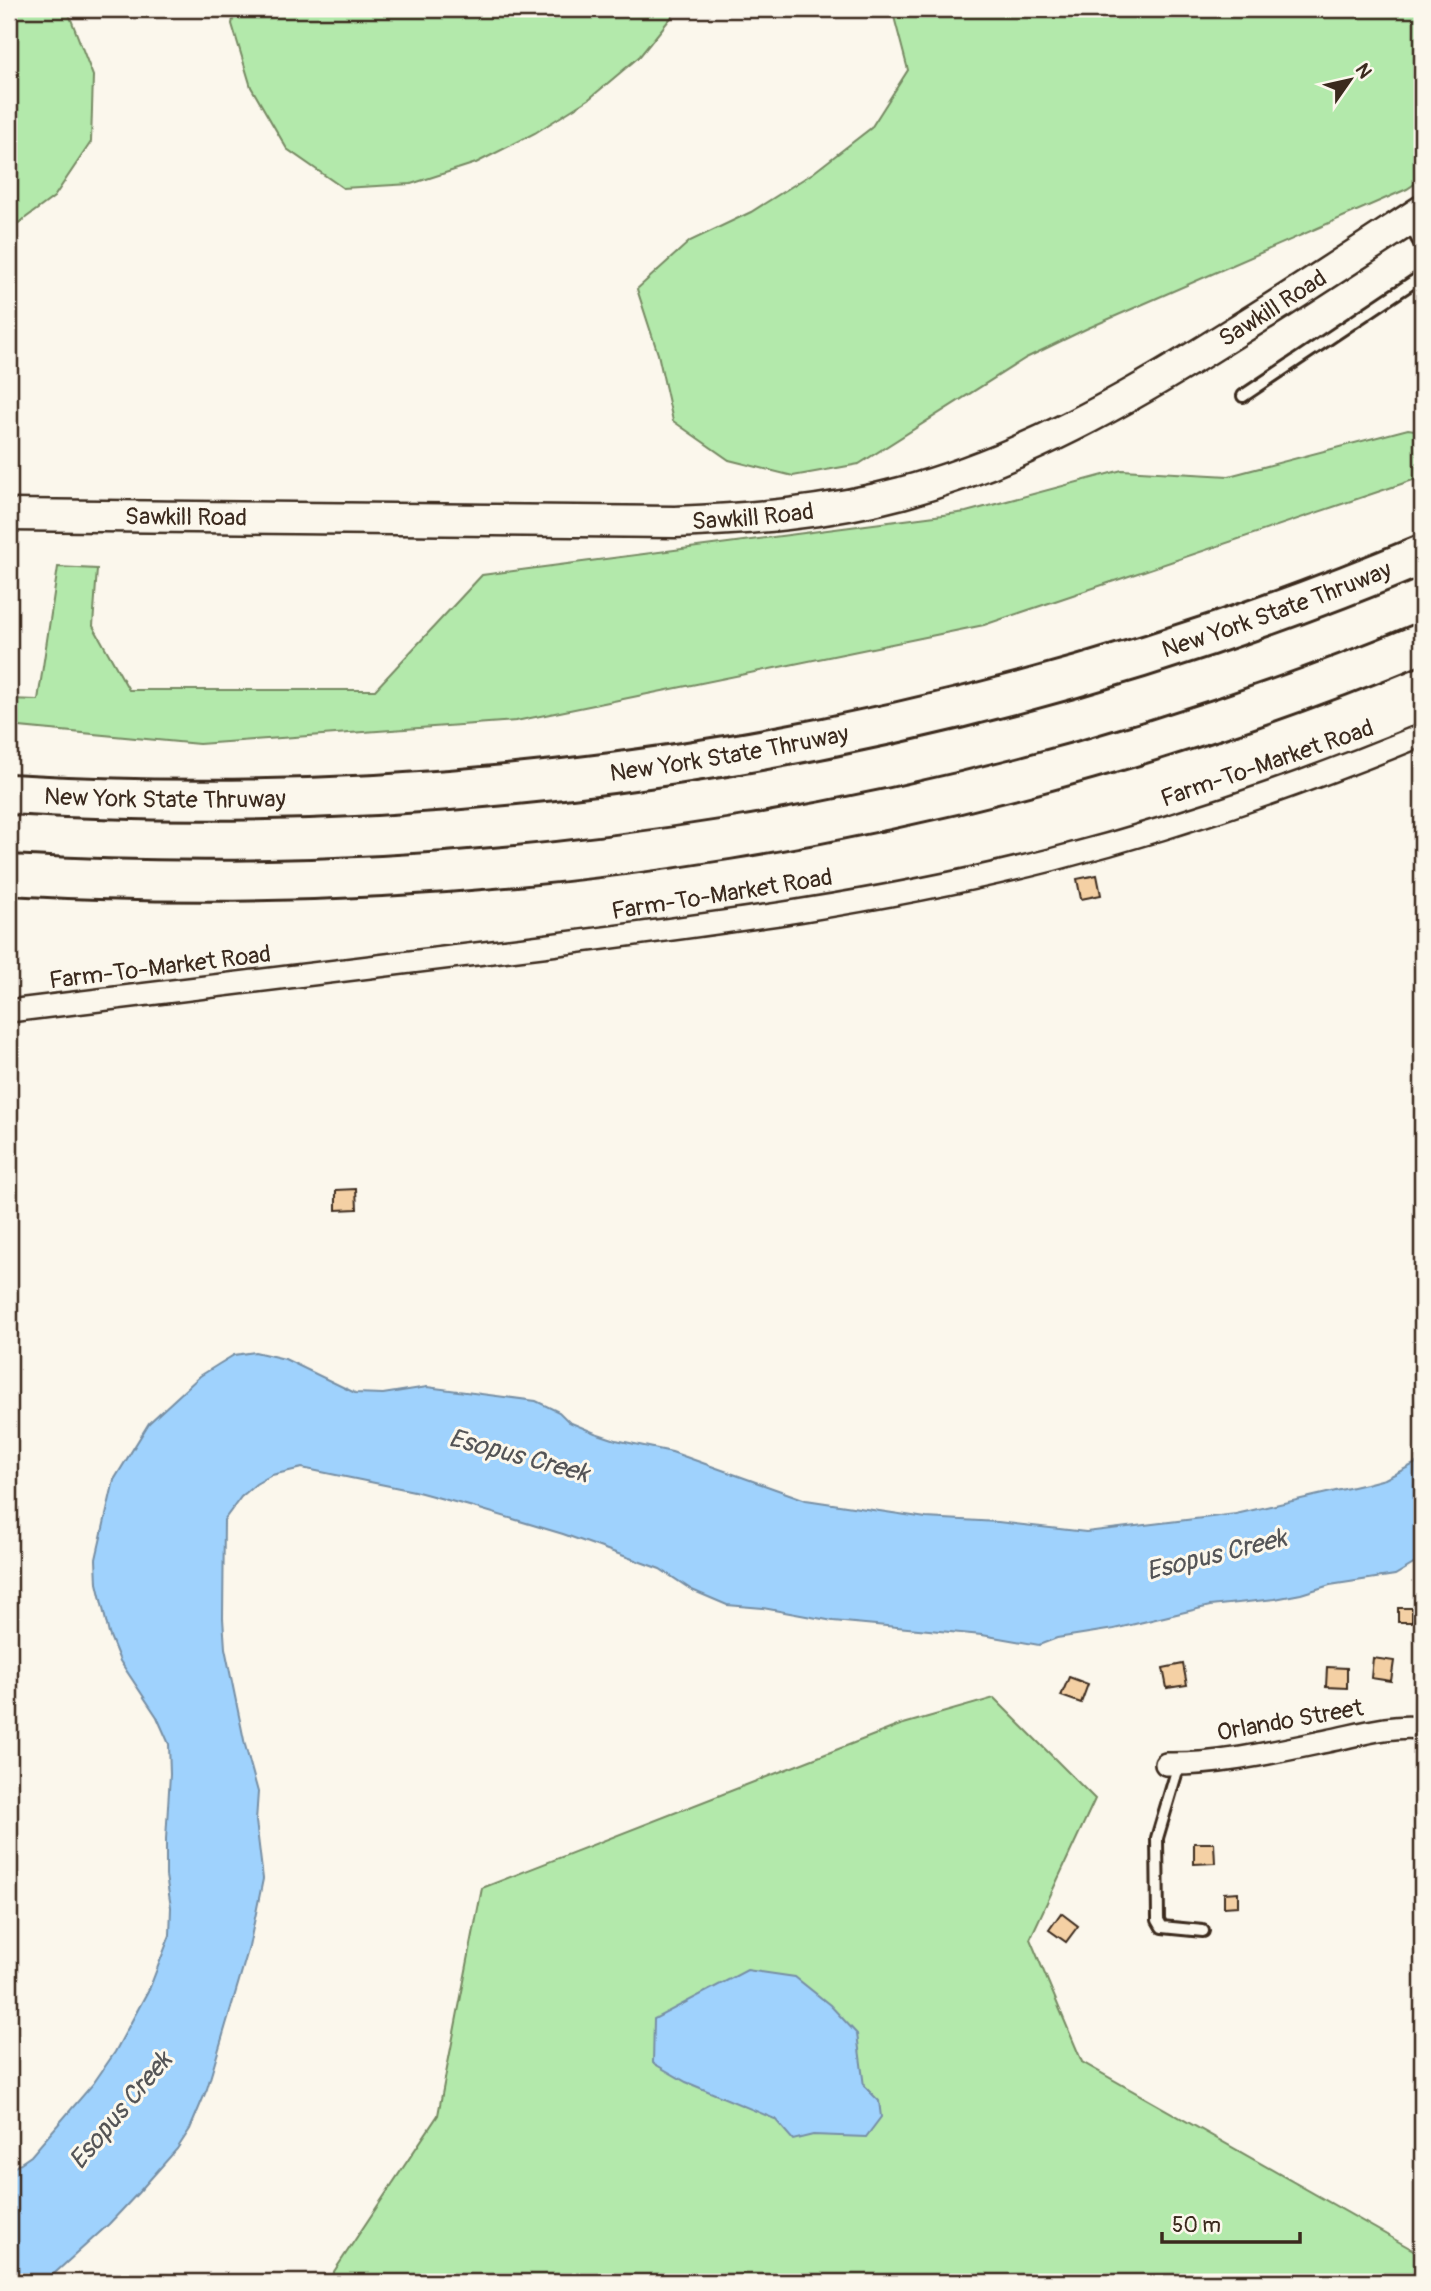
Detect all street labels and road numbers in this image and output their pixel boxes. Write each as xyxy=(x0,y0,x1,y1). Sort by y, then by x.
street label: Sawkill Road xyxy=(1213,264,1332,353)
street label: Sawkill Road xyxy=(691,497,816,536)
street label: Sawkill Road xyxy=(125,502,247,533)
street label: New York State Thruway xyxy=(1158,555,1396,665)
street label: Farm-To-Market Road xyxy=(1157,713,1377,813)
street label: New York State Thruway xyxy=(608,719,851,788)
street label: New York State Thruway xyxy=(43,782,286,815)
street label: Farm-To-Market Road xyxy=(610,863,835,926)
street label: Farm-To-Market Road xyxy=(48,940,273,995)
street label: Orlando Street xyxy=(1215,1693,1366,1748)

